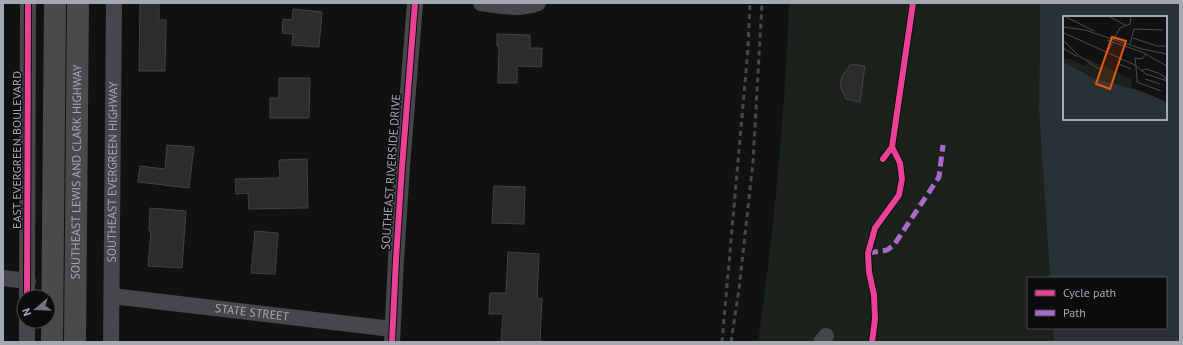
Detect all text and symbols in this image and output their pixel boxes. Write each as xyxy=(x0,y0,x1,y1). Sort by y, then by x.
inset map xyxy=(1063,16,1167,120)
street label: SOUTHEAST LEWIS AND CLARK HIGHWAY xyxy=(68,64,84,280)
street label: EAST EVERGREEN BOULEVARD xyxy=(9,71,24,229)
street label: SOUTHEAST EVERGREEN HIGHWAY xyxy=(104,81,120,263)
street label: SOUTHEAST RIVERSIDE DRIVE xyxy=(378,93,403,251)
legend xyxy=(1027,277,1167,329)
text: Cycle path xyxy=(1063,285,1116,300)
north arrow xyxy=(16,289,56,329)
street label: STATE STREET xyxy=(214,300,290,324)
text: Path xyxy=(1063,305,1086,320)
text: N xyxy=(19,307,34,318)

